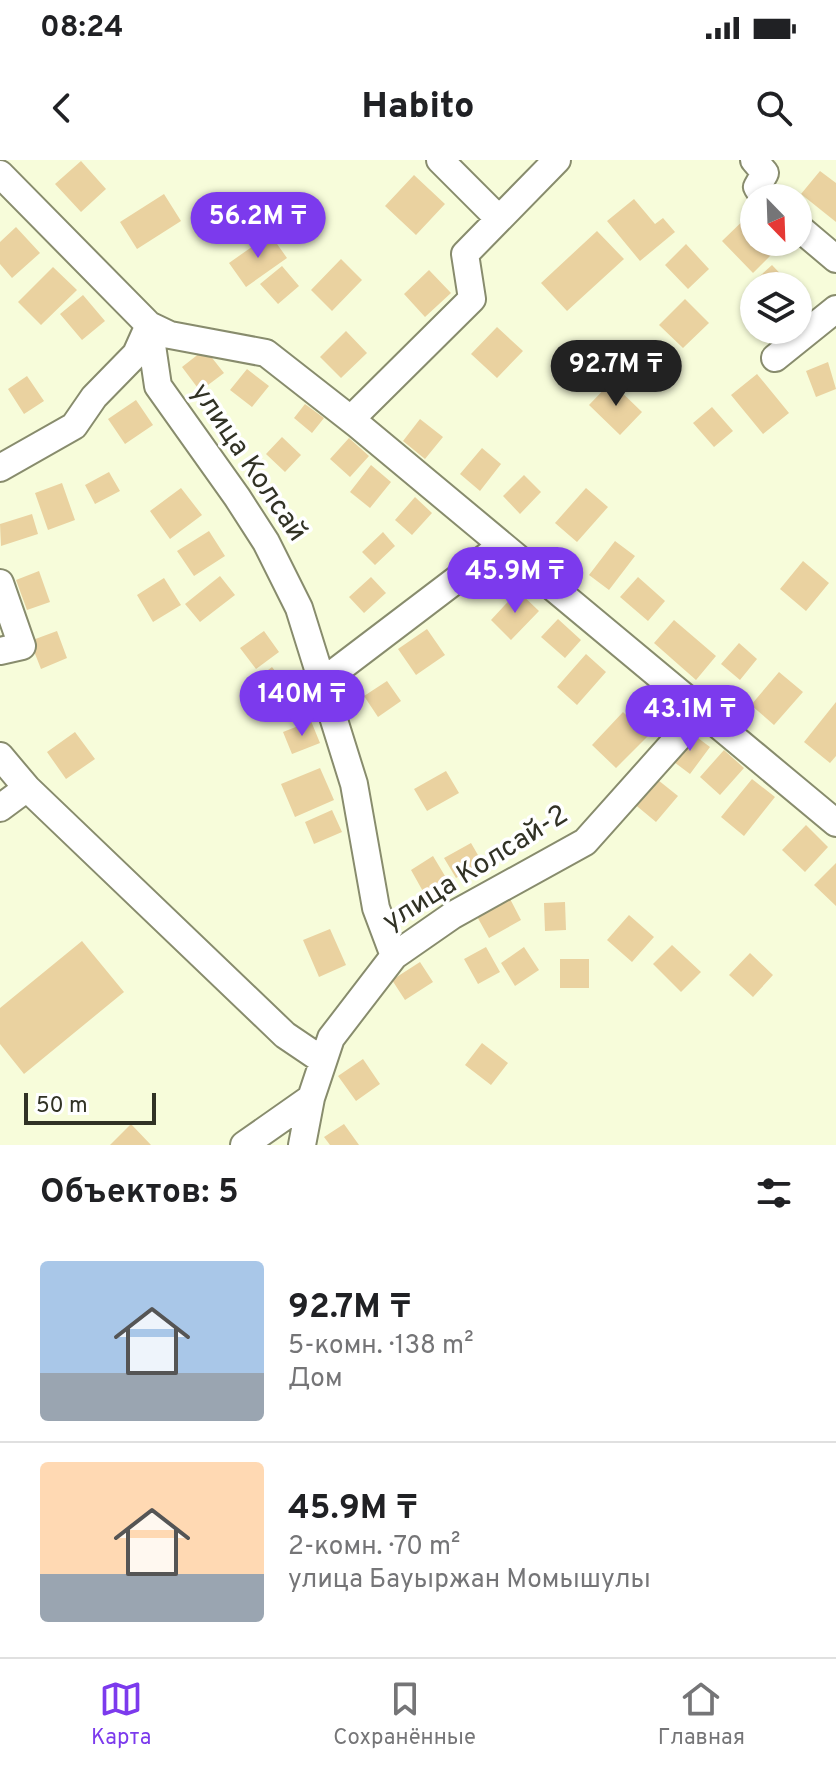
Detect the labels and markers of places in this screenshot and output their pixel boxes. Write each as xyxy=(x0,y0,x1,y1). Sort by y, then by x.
pin: 56.2M ₸ xyxy=(184,192,332,260)
pin: 92.7M ₸ xyxy=(542,340,690,408)
pin: 45.9M ₸ xyxy=(441,547,589,615)
pin: 140M ₸ xyxy=(237,670,367,738)
pin: 43.1M ₸ xyxy=(616,685,764,753)

